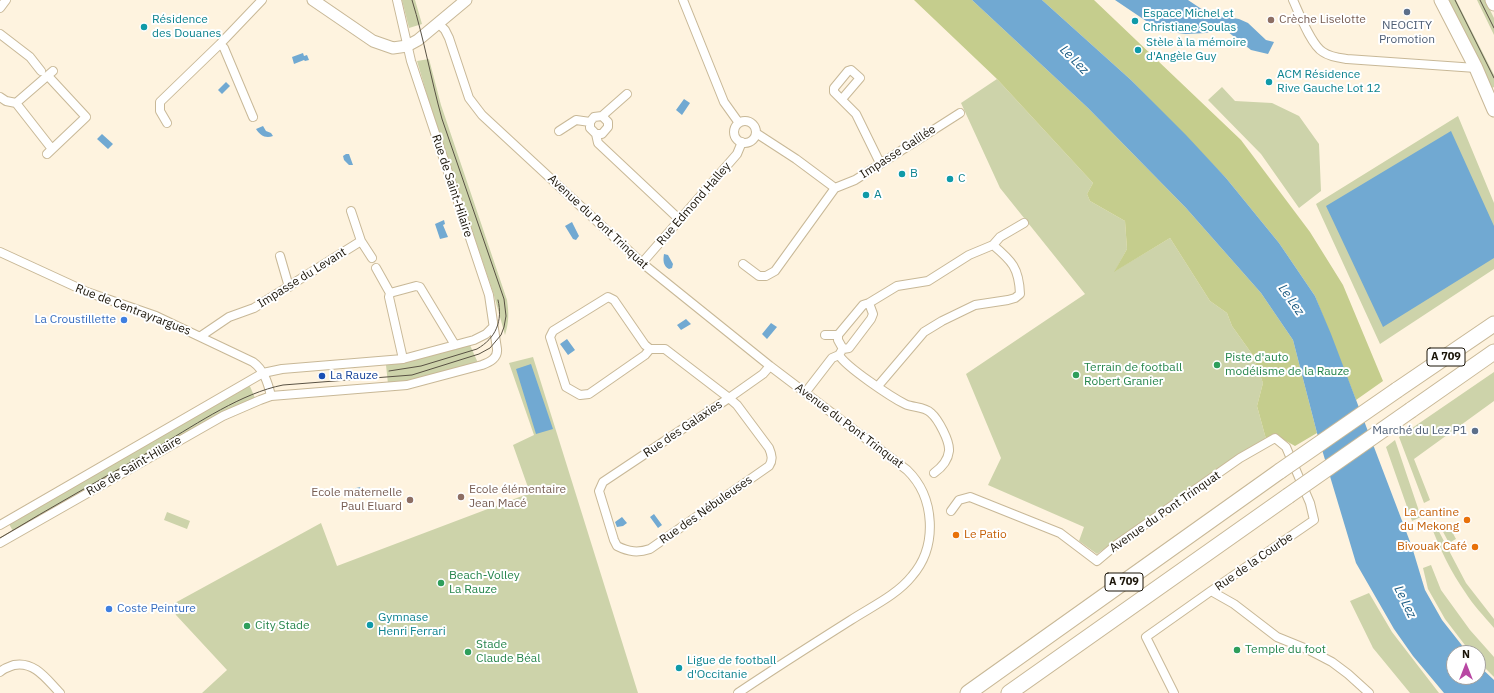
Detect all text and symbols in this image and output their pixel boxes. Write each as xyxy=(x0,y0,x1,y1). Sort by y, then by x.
place label: Espace Michel et Christiane Soulas xyxy=(1143,7,1236,35)
marker: NEOCITY Promotion xyxy=(1402,7,1412,17)
place label: Résidence des Douanes xyxy=(152,13,221,41)
place label: Crèche Liselotte xyxy=(1279,13,1366,27)
marker: Crèche Liselotte xyxy=(1266,15,1276,25)
marker: Espace Michel et Christiane Soulas xyxy=(1130,16,1140,26)
place label: NEOCITY Promotion xyxy=(1379,19,1435,47)
marker: Résidence des Douanes xyxy=(139,22,149,32)
place label: Stèle à la mémoire d'Angèle Guy xyxy=(1146,36,1246,64)
water label: Le Lez xyxy=(1056,42,1092,78)
marker: Stèle à la mémoire d'Angèle Guy xyxy=(1133,45,1143,55)
place label: ACM Résidence Rive Gauche Lot 12 xyxy=(1277,68,1381,96)
marker: ACM Résidence Rive Gauche Lot 12 xyxy=(1264,77,1274,87)
street label: Impasse Galilée xyxy=(858,122,938,182)
street label: Rue de Saint-Hilaire xyxy=(429,133,475,239)
street label: Rue Edmond Halley xyxy=(654,159,734,249)
place label: B xyxy=(910,167,918,181)
marker: B xyxy=(897,169,907,179)
street label: Avenue du Pont Trinquat xyxy=(545,172,651,272)
place label: C xyxy=(958,172,965,186)
marker: C xyxy=(945,174,955,184)
place label: A xyxy=(874,188,882,202)
marker: A xyxy=(861,190,871,200)
street label: Impasse du Levant xyxy=(255,245,349,311)
street label: Rue de Centrayrargues xyxy=(73,281,193,339)
water label: Le Lez xyxy=(1275,281,1307,319)
place label: La Croustillette xyxy=(35,313,116,327)
marker: La Croustillette xyxy=(119,315,129,325)
road number: A 709 xyxy=(1427,348,1465,366)
place label: Piste d'auto modélisme de la Rauze xyxy=(1225,351,1349,379)
marker: Piste d'auto modélisme de la Rauze xyxy=(1212,360,1222,370)
place label: Terrain de football Robert Granier xyxy=(1084,361,1182,389)
place label: La Rauze xyxy=(330,369,378,383)
marker: Terrain de football Robert Granier xyxy=(1071,370,1081,380)
marker: La Rauze xyxy=(317,371,327,381)
street label: Avenue du Pont Trinquat xyxy=(792,381,906,471)
street label: Rue des Galaxies xyxy=(641,397,725,461)
place label: Marché du Lez P1 xyxy=(1372,424,1467,438)
marker: Marché du Lez P1 xyxy=(1470,426,1480,436)
street label: Rue de Saint-Hilaire xyxy=(84,433,184,499)
street label: Avenue du Pont Trinquat xyxy=(1107,468,1223,556)
street label: Rue des Nébuleuses xyxy=(657,473,755,547)
place label: Ecole élémentaire Jean Macé xyxy=(469,483,566,511)
place label: Ecole maternelle Paul Eluard xyxy=(311,486,402,514)
marker: Ecole élémentaire Jean Macé xyxy=(456,492,466,502)
marker: Ecole maternelle Paul Eluard xyxy=(405,495,415,505)
place label: La cantine du Mekong xyxy=(1400,506,1459,534)
marker: La cantine du Mekong xyxy=(1462,515,1472,525)
place label: Le Patio xyxy=(964,528,1007,542)
marker: Le Patio xyxy=(951,530,961,540)
street label: Rue de la Courbe xyxy=(1212,530,1296,594)
place label: Bivouak Café xyxy=(1397,540,1467,554)
marker: Bivouak Café xyxy=(1470,542,1480,552)
place label: Beach-Volley La Rauze xyxy=(449,569,520,597)
road number: A 709 xyxy=(1105,573,1143,591)
marker: Beach-Volley La Rauze xyxy=(436,578,446,588)
water label: Le Lez xyxy=(1390,583,1420,621)
place label: Coste Peinture xyxy=(117,602,196,616)
marker: Coste Peinture xyxy=(104,604,114,614)
place label: Gymnase Henri Ferrari xyxy=(378,611,446,639)
place label: City Stade xyxy=(255,619,310,633)
marker: Gymnase Henri Ferrari xyxy=(365,620,375,630)
marker: City Stade xyxy=(242,621,252,631)
place label: Stade Claude Béal xyxy=(476,638,540,666)
place label: Temple du foot xyxy=(1245,643,1326,657)
marker: Temple du foot xyxy=(1232,645,1242,655)
north arrow xyxy=(1446,645,1486,685)
marker: Stade Claude Béal xyxy=(463,647,473,657)
text: N xyxy=(1462,647,1470,661)
place label: Ligue de football d'Occitanie xyxy=(687,654,776,682)
marker: Ligue de football d'Occitanie xyxy=(674,663,684,673)

